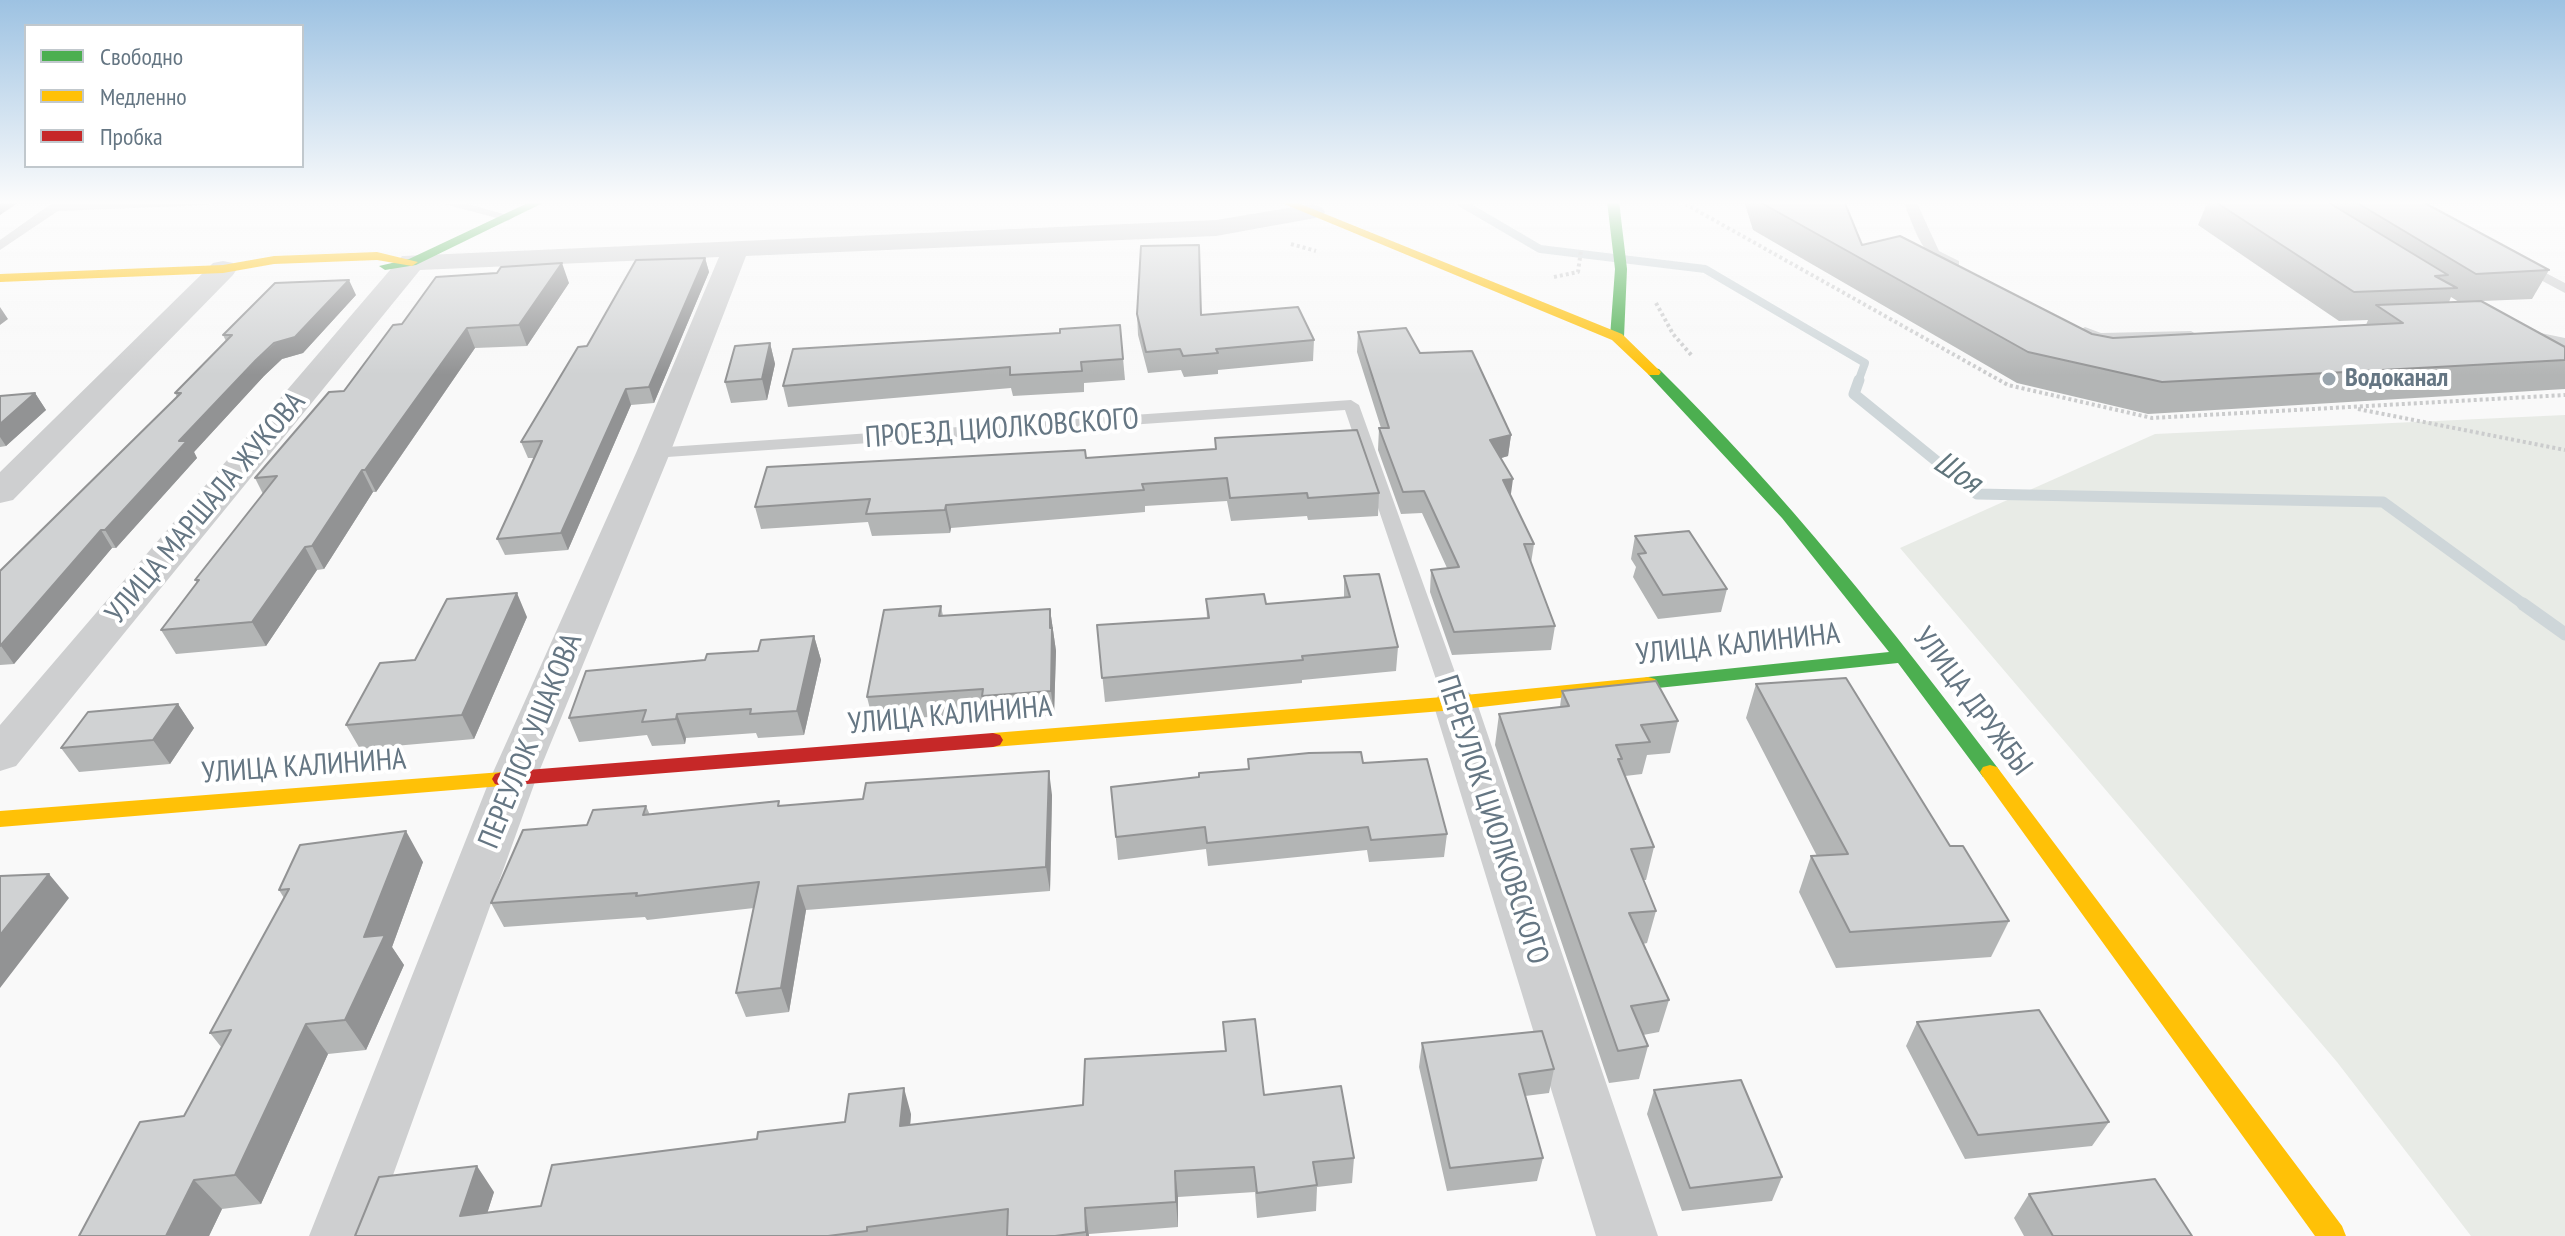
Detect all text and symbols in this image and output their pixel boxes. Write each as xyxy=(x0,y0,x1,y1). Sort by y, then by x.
legend xyxy=(24,24,304,168)
text: Свободно xyxy=(100,41,183,72)
text: Медленно xyxy=(100,81,187,112)
text: Пробка xyxy=(100,121,163,152)
place label: Водоканал xyxy=(2345,363,2448,395)
marker: Водоканал xyxy=(2320,370,2338,388)
street label: УЛИЦА МАРШАЛА ЖУКОВА xyxy=(99,385,313,631)
street label: ПРОЕЗД ЦИОЛКОВСКОГО xyxy=(864,401,1140,457)
water label: Шоя xyxy=(1926,444,1988,502)
street label: УЛИЦА КАЛИНИНА xyxy=(1634,616,1842,674)
street label: УЛИЦА ДРУЖБЫ xyxy=(1905,621,2039,783)
street label: ПЕРЕУЛОК УШАКОВА xyxy=(471,628,591,854)
street label: ПЕРЕУЛОК ЦИОЛКОВСКОГО xyxy=(1428,671,1556,969)
street label: УЛИЦА КАЛИНИНА xyxy=(847,689,1053,743)
street label: УЛИЦА КАЛИНИНА xyxy=(201,742,407,792)

